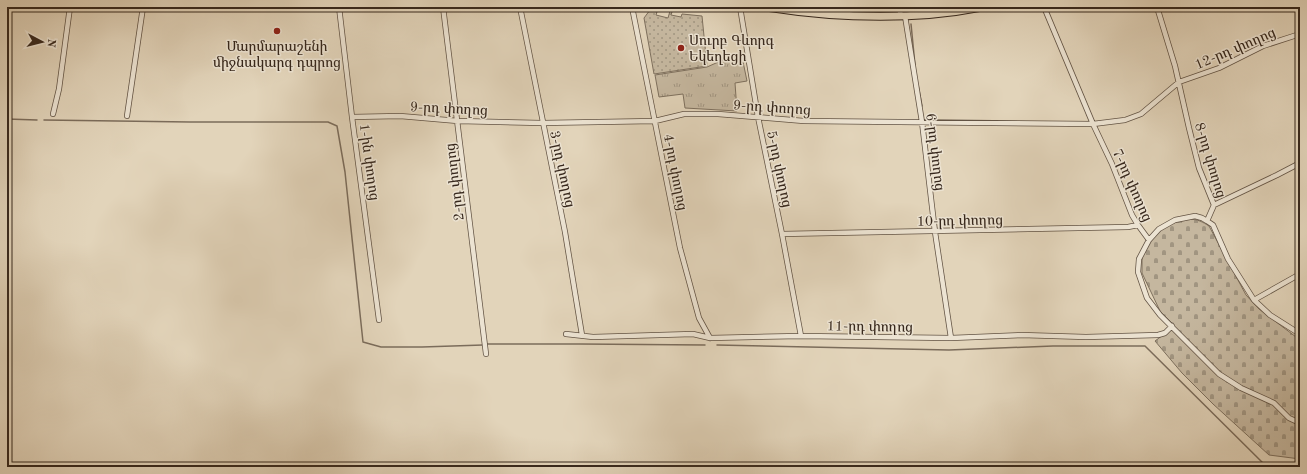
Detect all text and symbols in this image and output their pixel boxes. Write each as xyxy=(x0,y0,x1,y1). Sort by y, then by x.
north arrow xyxy=(22,22,62,62)
marker: Մարմարաշենի միջնակարգ դպրոց xyxy=(272,26,282,36)
street label: 12-րդ փողոց xyxy=(1193,26,1278,73)
place label: Սուրբ Գևորգ Եկեղեցի xyxy=(689,34,775,65)
text: N xyxy=(44,38,56,48)
place label: Մարմարաշենի միջնակարգ դպրոց xyxy=(213,40,341,71)
marker: Սուրբ Գևորգ Եկեղեցի xyxy=(676,43,686,53)
street label: 9-րդ փողոց xyxy=(732,98,811,119)
street label: 9-րդ փողոց xyxy=(410,100,488,119)
street label: 6-րդ փողոց xyxy=(922,113,947,192)
street label: 8-րդ փողոց xyxy=(1191,121,1228,200)
street label: 1-ին փողոց xyxy=(356,123,381,202)
street label: 3-րդ փողոց xyxy=(546,130,577,209)
street label: 5-րդ փողոց xyxy=(763,130,794,209)
street label: 4-րդ փողոց xyxy=(660,133,689,212)
street label: 2-րդ փողոց xyxy=(443,142,468,221)
street label: 7-րդ փողոց xyxy=(1109,147,1154,224)
street label: 10-րդ փողոց xyxy=(917,213,1003,230)
street label: 11-րդ փողոց xyxy=(827,319,913,336)

